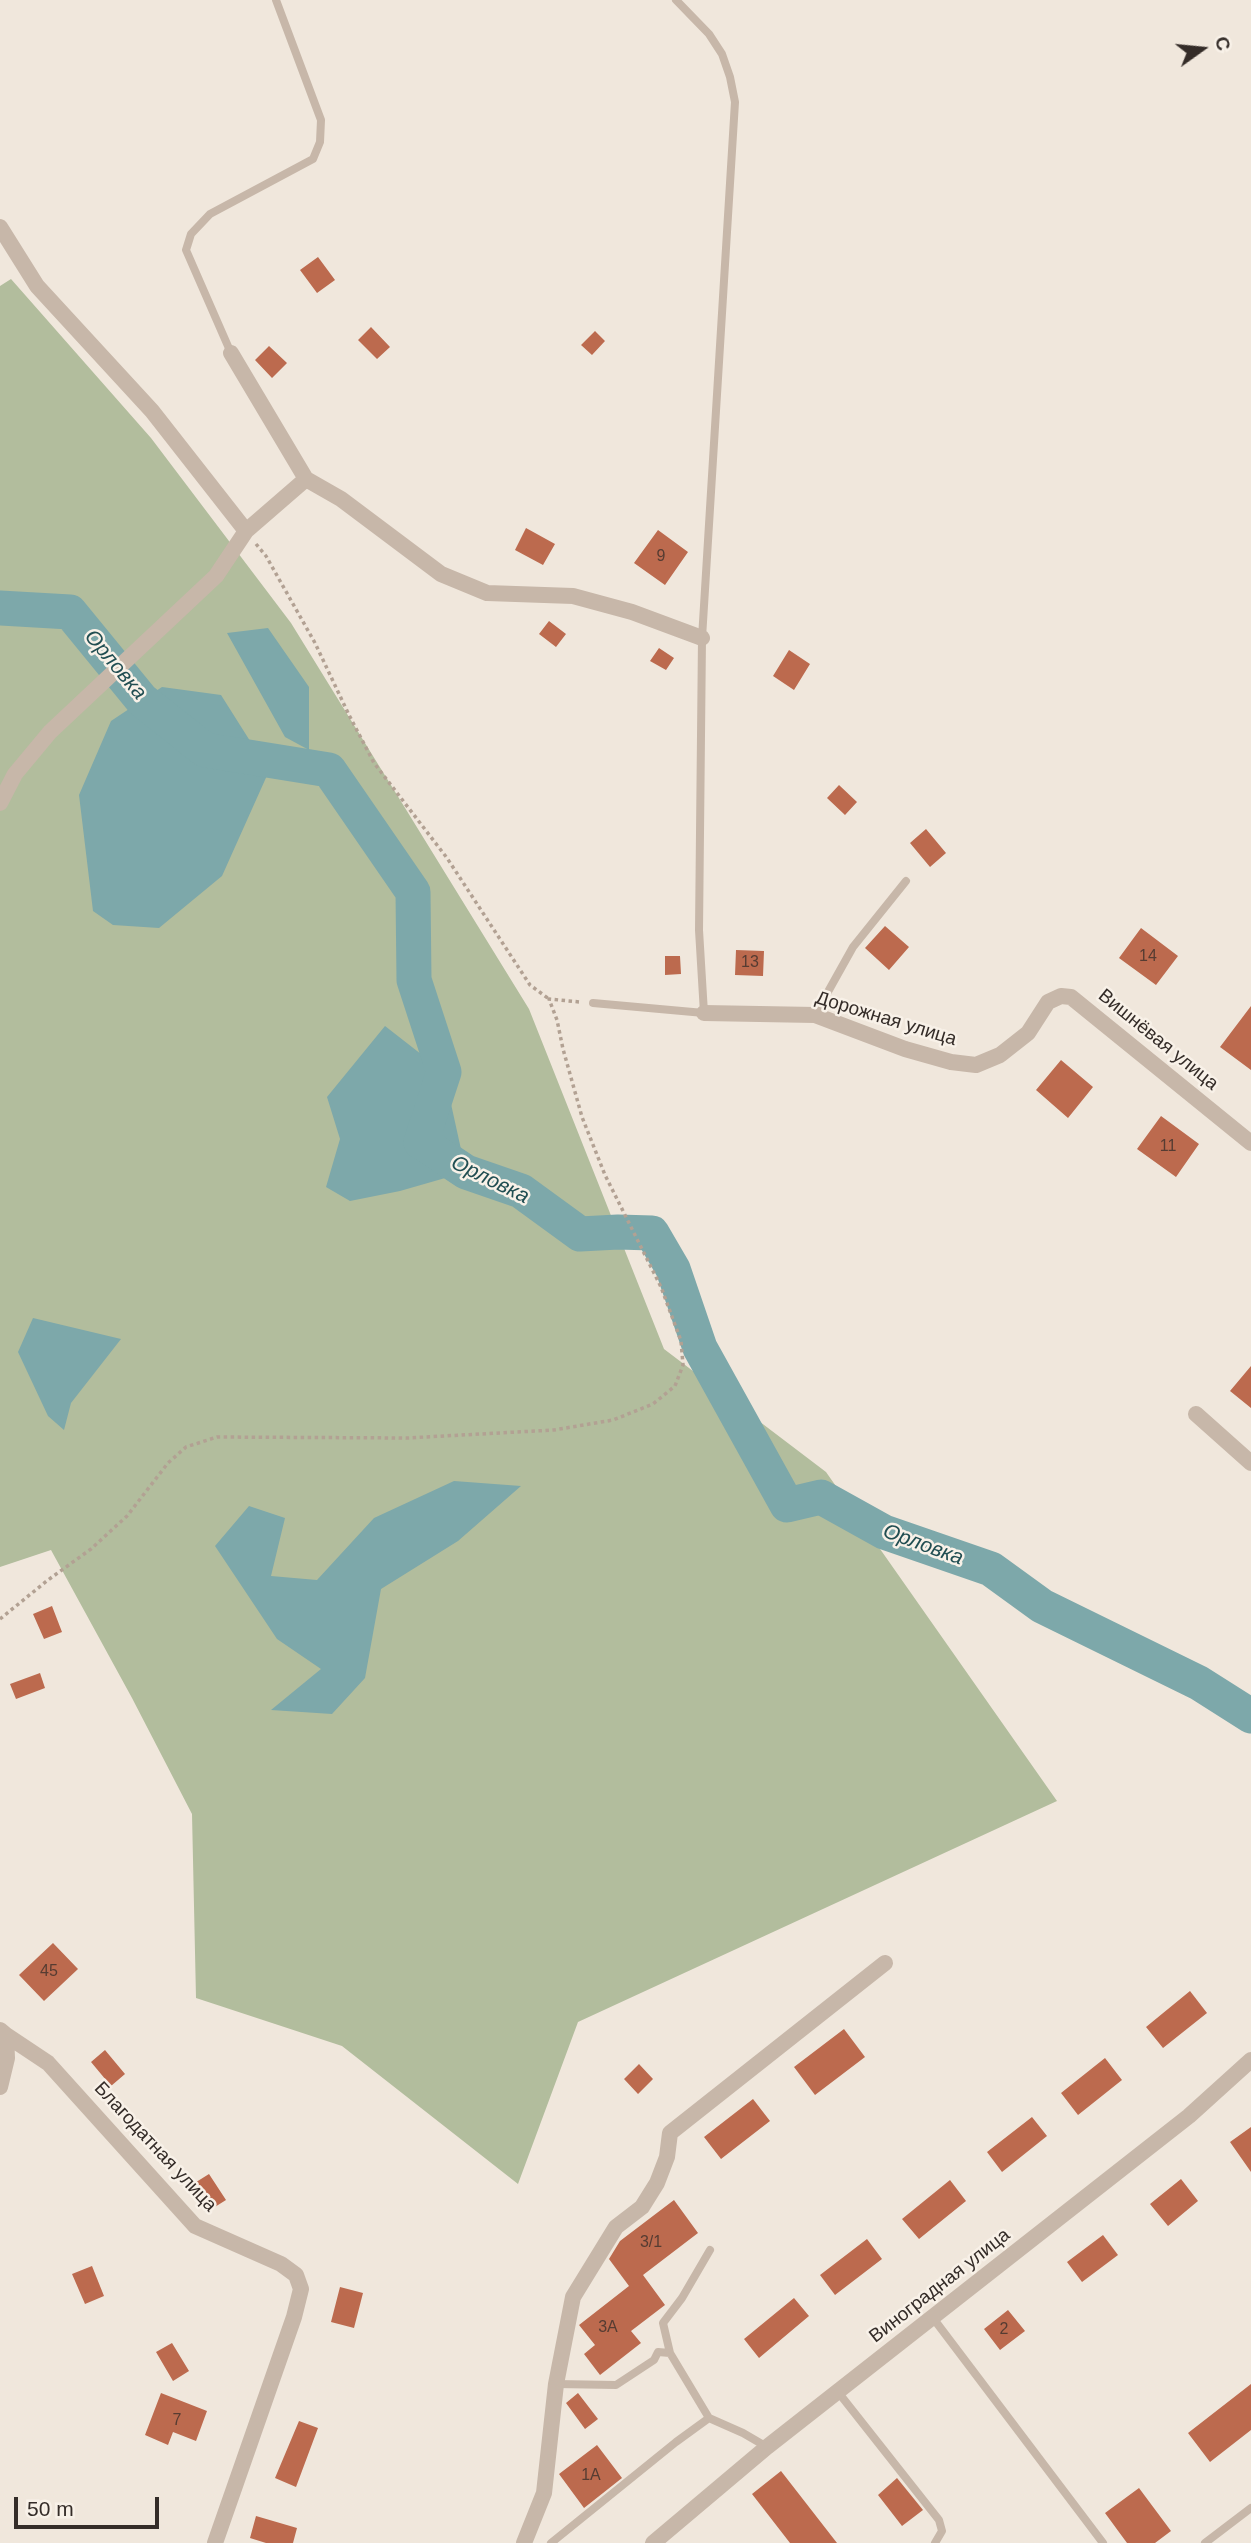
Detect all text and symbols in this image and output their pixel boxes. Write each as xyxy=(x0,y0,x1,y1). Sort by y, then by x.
north arrow xyxy=(1167,14,1237,84)
text: С xyxy=(1211,34,1235,53)
house number: 9 xyxy=(657,547,665,567)
water label: Орловка xyxy=(78,625,152,705)
house number: 14 xyxy=(1139,947,1157,967)
house number: 13 xyxy=(741,953,759,973)
street label: Вишнёвая улица xyxy=(1093,985,1223,1095)
street label: Дорожная улица xyxy=(813,987,959,1051)
house number: 11 xyxy=(1160,1137,1176,1157)
water label: Орловка xyxy=(447,1150,533,1210)
water label: Орловка xyxy=(879,1519,967,1571)
house number: 45 xyxy=(40,1962,58,1982)
street label: Благодатная улица xyxy=(89,2077,221,2217)
street label: Виноградная улица xyxy=(865,2224,1015,2348)
house number: 3/1 xyxy=(640,2233,662,2253)
house number: 3А xyxy=(598,2318,618,2338)
house number: 2 xyxy=(1000,2320,1008,2340)
house number: 7 xyxy=(173,2411,181,2431)
house number: 1А xyxy=(581,2466,601,2486)
scale bar xyxy=(18,2484,163,2528)
text: 50 m xyxy=(27,2497,74,2520)

